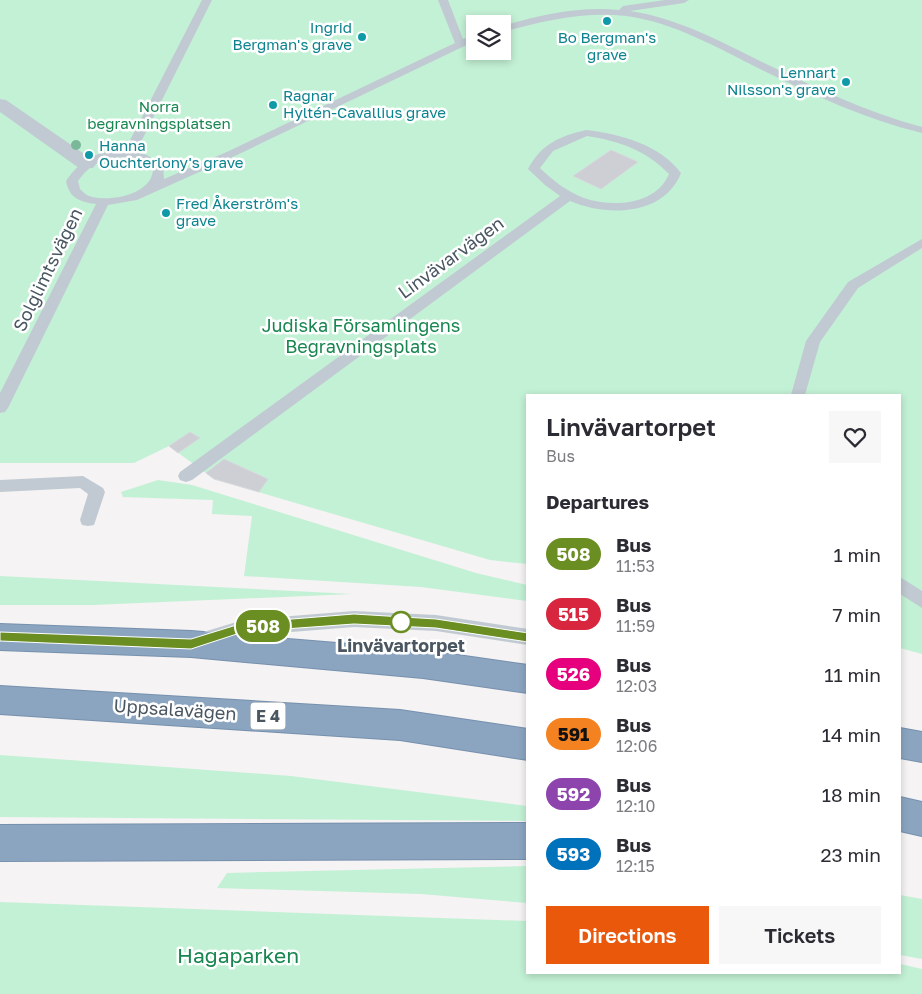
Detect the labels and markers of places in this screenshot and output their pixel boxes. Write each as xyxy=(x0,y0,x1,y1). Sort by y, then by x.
marker: Bo Bergman's grave xyxy=(601,15,613,27)
place label: Ingrid Bergman's grave xyxy=(233,18,352,53)
place label: Bo Bergman's grave xyxy=(558,28,656,63)
marker: Ingrid Bergman's grave xyxy=(356,31,368,43)
place label: Lennart Nilsson's grave xyxy=(727,63,836,98)
marker: Lennart Nilsson's grave xyxy=(840,76,852,88)
place label: Ragnar Hyltén-Cavallius grave xyxy=(283,86,446,121)
marker: Ragnar Hyltén-Cavallius grave xyxy=(267,99,279,111)
place label: Hanna Ouchterlony's grave xyxy=(99,136,244,171)
marker: Hanna Ouchterlony's grave xyxy=(83,149,95,161)
place label: Fred Åkerström's grave xyxy=(176,194,298,229)
marker: Fred Åkerström's grave xyxy=(160,207,172,219)
marker: Linvävartorpet xyxy=(390,611,412,633)
place label: Linvävartorpet xyxy=(337,634,465,656)

